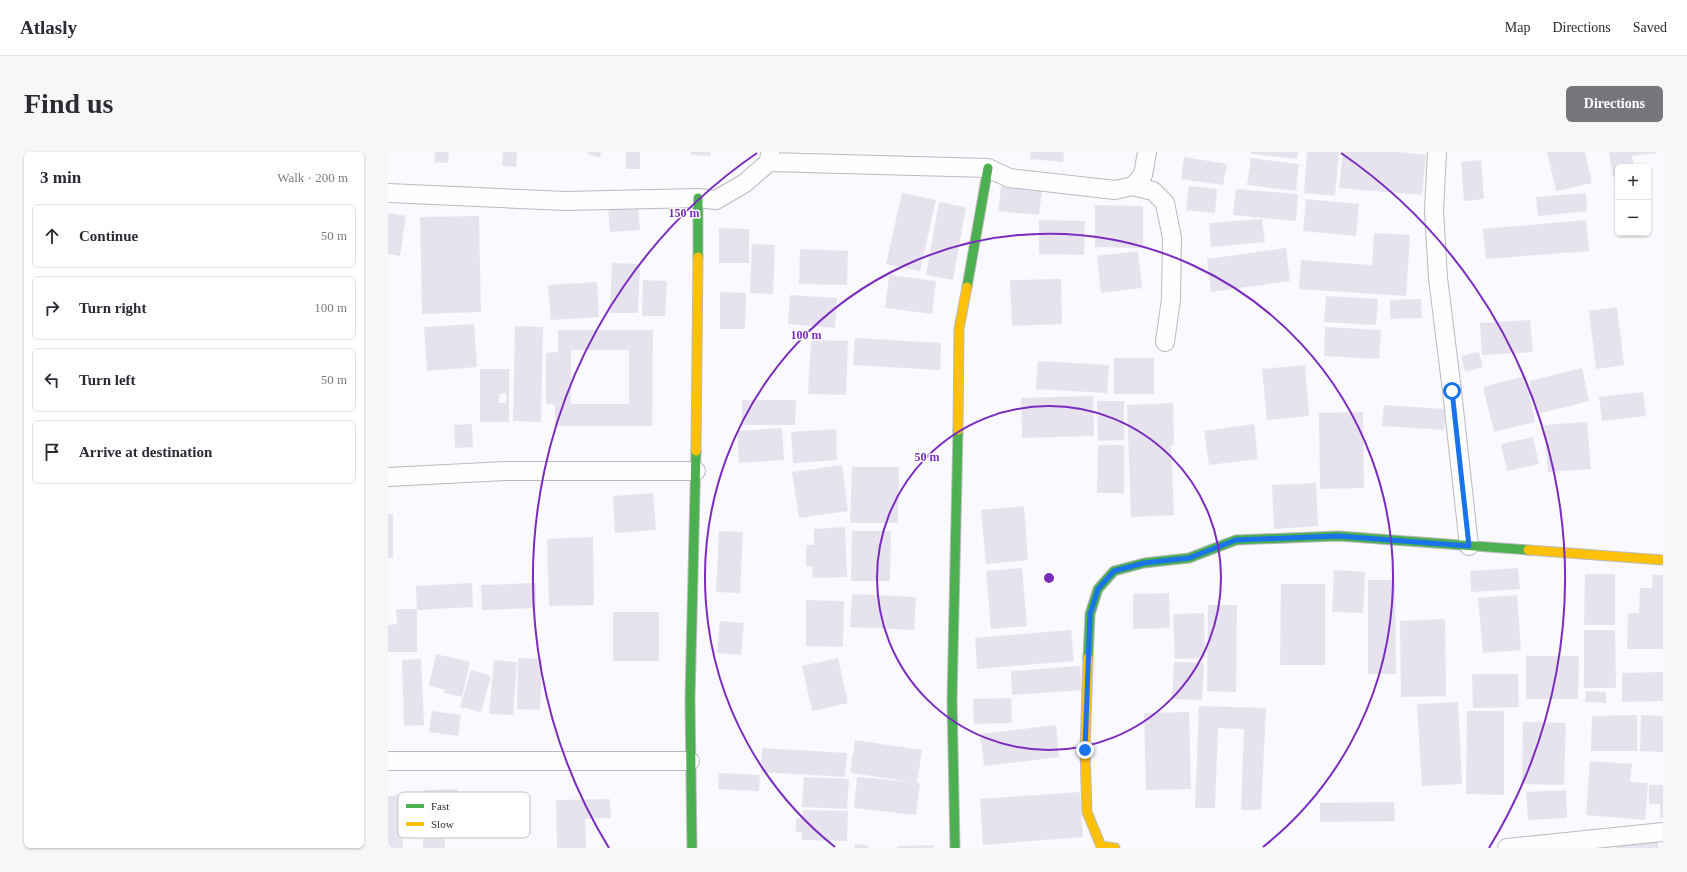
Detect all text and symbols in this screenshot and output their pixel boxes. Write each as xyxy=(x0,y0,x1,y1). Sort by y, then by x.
text: Atlasly xyxy=(20,17,77,38)
text: Map xyxy=(1505,20,1530,35)
text: Directions xyxy=(1552,20,1611,35)
text: Saved xyxy=(1633,20,1667,35)
button: Directions xyxy=(1566,86,1663,122)
text: Find us xyxy=(24,88,114,119)
map controls xyxy=(1615,164,1651,236)
button: + xyxy=(1615,164,1651,200)
text: 3 min xyxy=(40,168,81,187)
text: Walk · 200 m xyxy=(277,170,348,185)
button: − xyxy=(1615,200,1651,236)
text: 150 m xyxy=(669,206,700,220)
icon: ahead xyxy=(41,225,63,247)
text: Continue xyxy=(79,228,138,244)
text: 50 m xyxy=(321,228,347,243)
icon: right xyxy=(41,297,63,319)
text: Turn right xyxy=(79,300,146,316)
text: 100 m xyxy=(314,300,347,315)
text: 100 m xyxy=(791,328,822,342)
icon: left xyxy=(41,369,63,391)
text: Turn left xyxy=(79,372,136,388)
text: 50 m xyxy=(321,372,347,387)
route start xyxy=(1443,382,1461,400)
icon: arrive xyxy=(41,441,63,463)
text: Arrive at destination xyxy=(79,444,212,460)
text: 50 m xyxy=(915,450,940,464)
centre of rings xyxy=(1042,571,1056,585)
route end xyxy=(1076,741,1094,759)
legend xyxy=(398,792,530,838)
text: Fast xyxy=(431,800,449,812)
text: Slow xyxy=(431,818,454,830)

